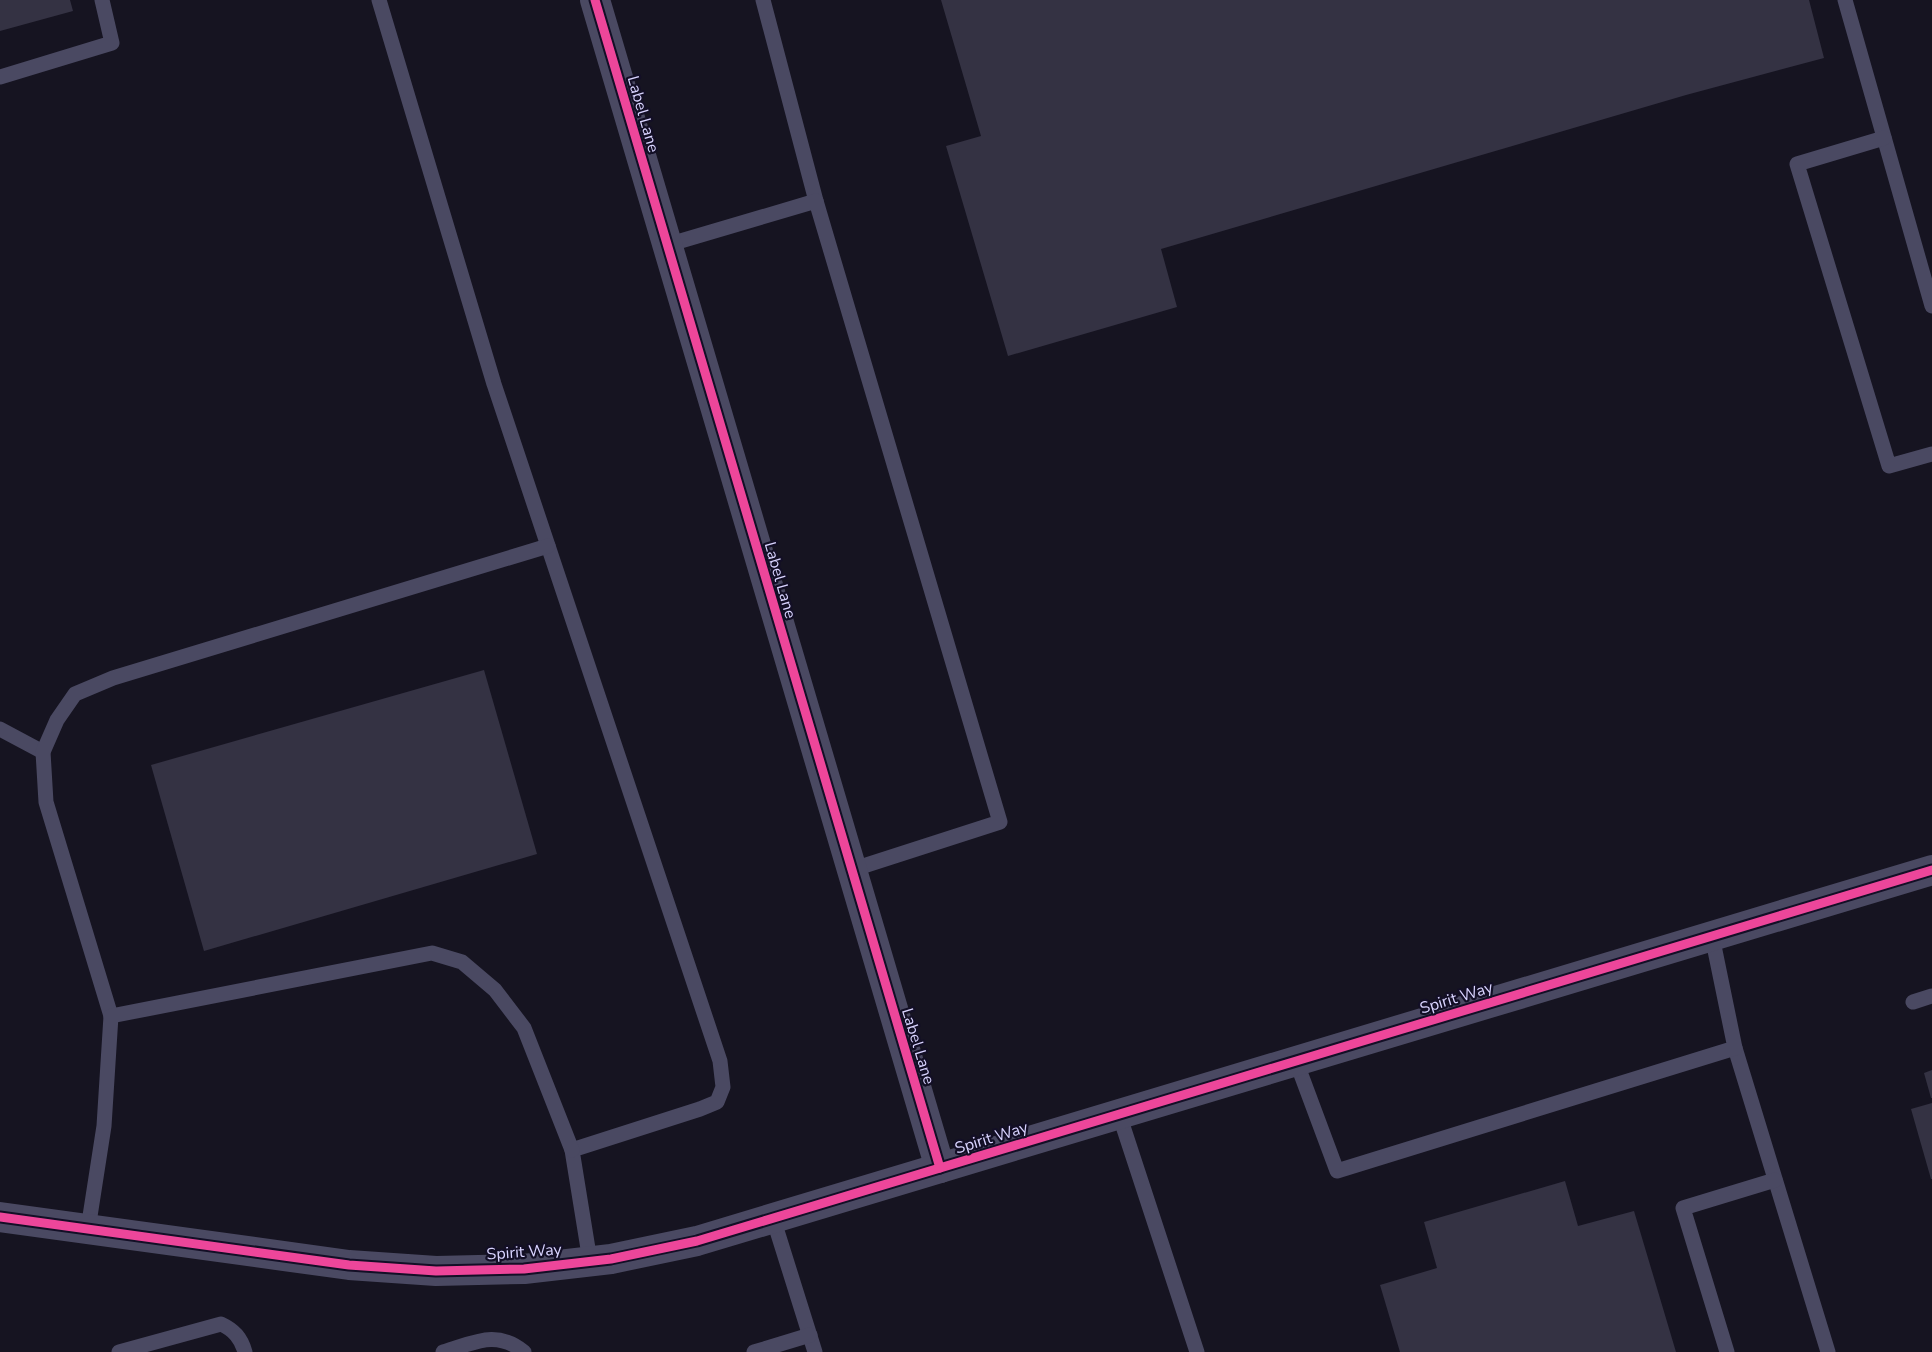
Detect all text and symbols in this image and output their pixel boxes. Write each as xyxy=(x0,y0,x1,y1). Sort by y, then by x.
street label: Label Lane xyxy=(622,73,664,155)
street label: Label Lane xyxy=(759,539,801,621)
street label: Spirit Way xyxy=(1417,976,1496,1019)
street label: Label Lane xyxy=(896,1005,940,1087)
street label: Spirit Way xyxy=(952,1116,1031,1159)
street label: Spirit Way xyxy=(486,1238,563,1266)

